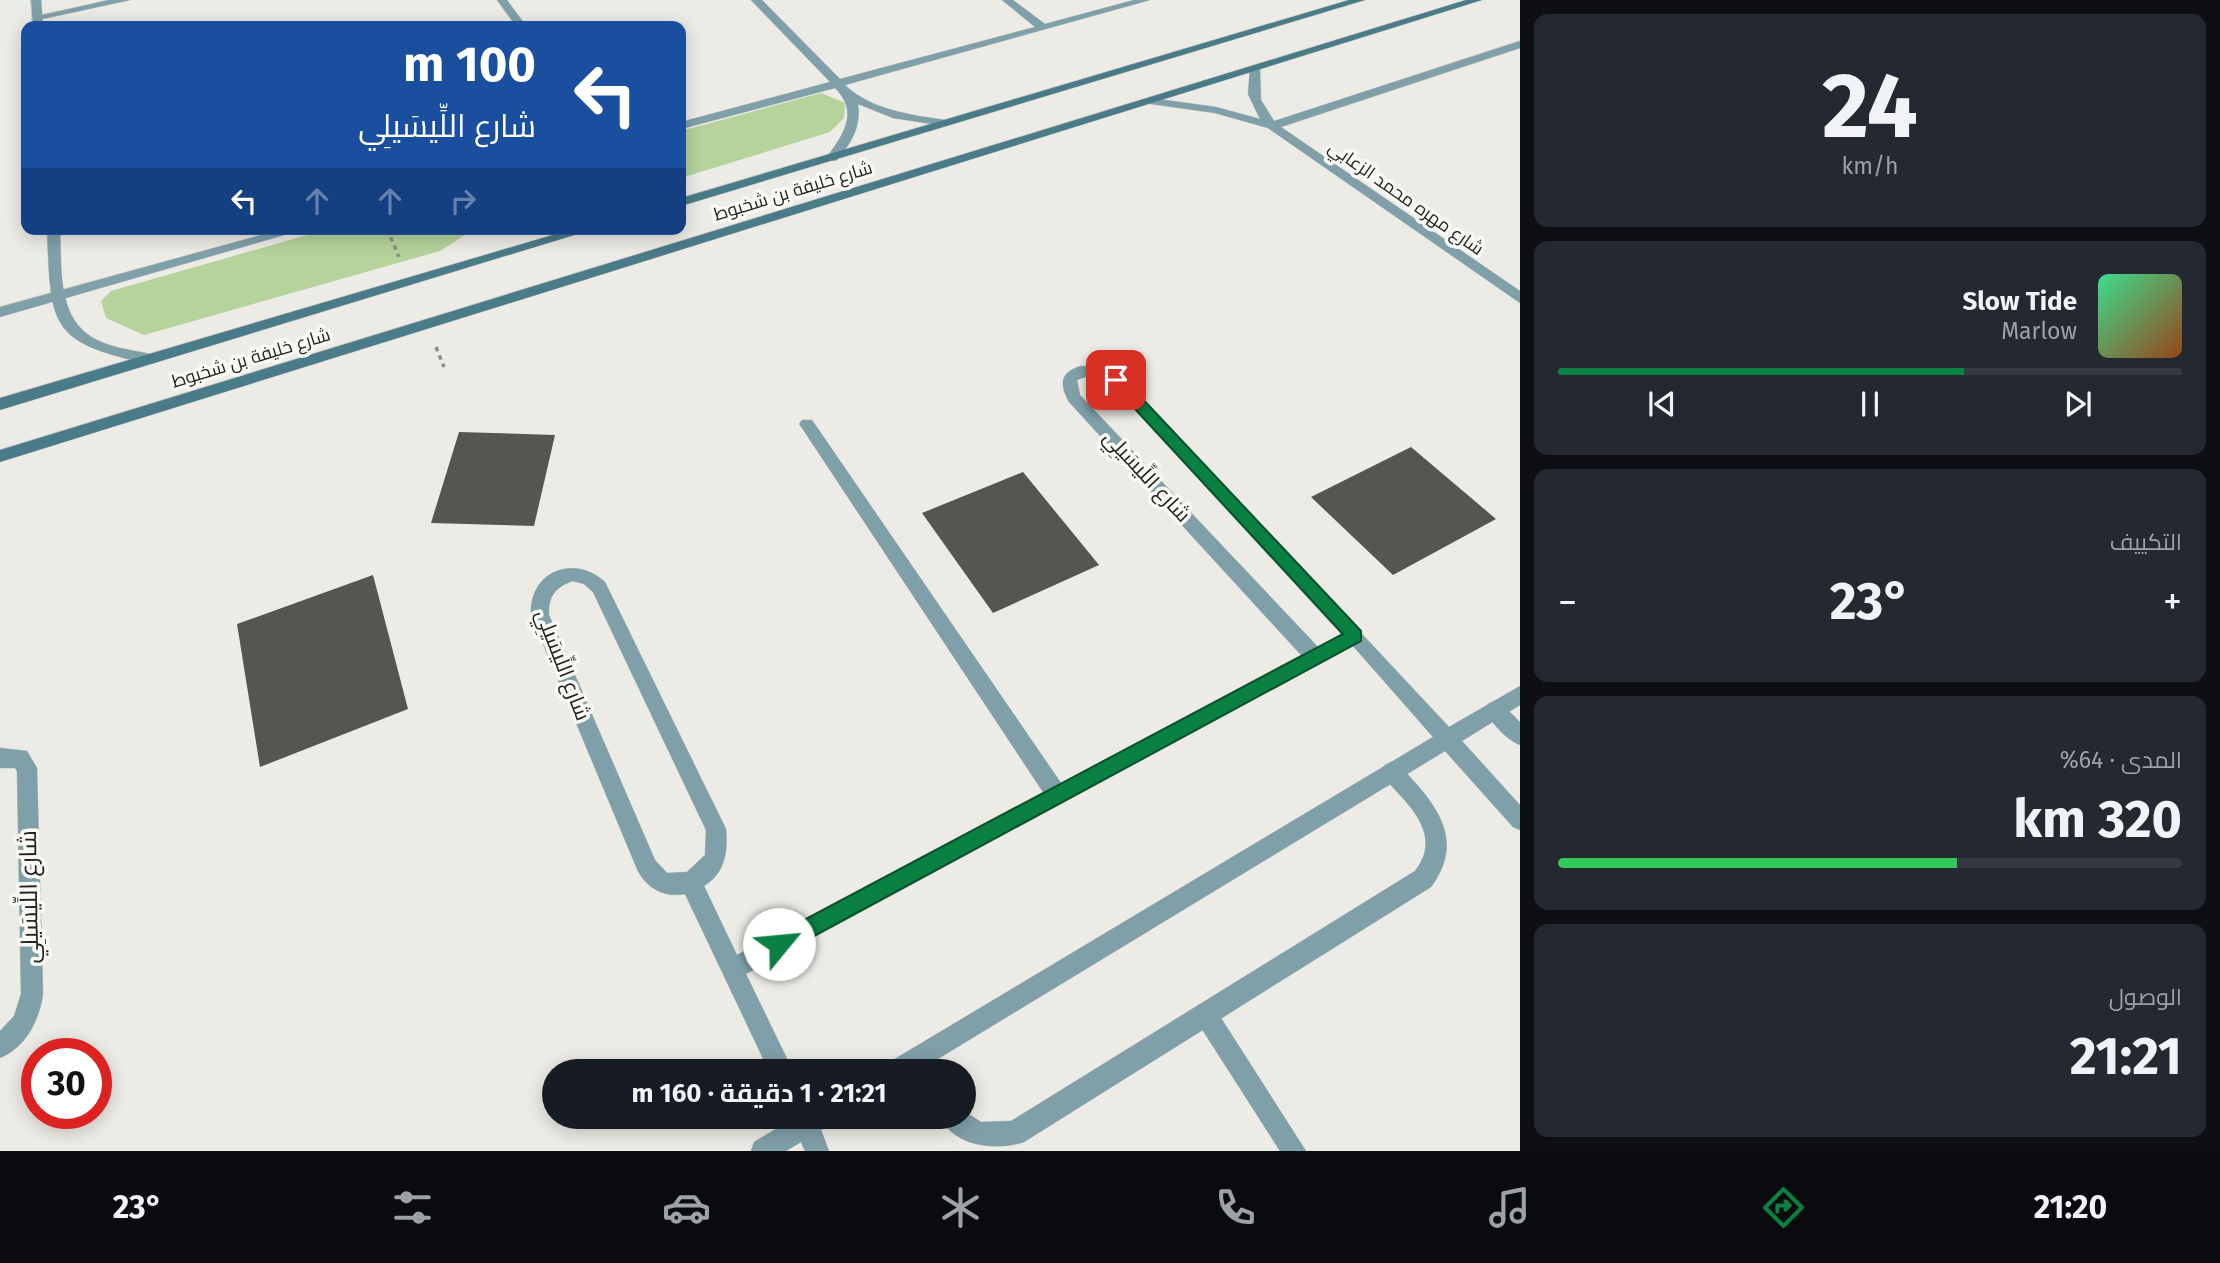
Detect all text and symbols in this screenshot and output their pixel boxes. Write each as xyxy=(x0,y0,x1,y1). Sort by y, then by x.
text: 100 m xyxy=(403,35,536,94)
icon: left xyxy=(560,49,651,140)
text: 24 xyxy=(1822,52,1918,161)
text: شارع اللِّيسَيلِي xyxy=(358,107,536,145)
street label: شارع مهره محمد الزعابي xyxy=(1322,136,1488,262)
text: km/h xyxy=(1842,152,1898,180)
street label: شارع خليفة بن شخبوط xyxy=(711,156,875,227)
icon: left xyxy=(225,182,263,220)
icon: ahead xyxy=(298,182,336,220)
icon: ahead xyxy=(371,182,409,220)
icon: right xyxy=(444,182,482,220)
text: Slow Tide xyxy=(1962,286,2077,317)
text: Marlow xyxy=(2001,317,2077,345)
street label: شارع خليفة بن شخبوط xyxy=(169,323,333,394)
pin xyxy=(1086,350,1146,410)
icon: arrive xyxy=(1097,361,1135,399)
icon: previous xyxy=(1643,385,1681,423)
icon: pause xyxy=(1851,385,1889,423)
icon: next xyxy=(2059,385,2097,423)
street label: شارع اللِّيسَيلِي xyxy=(1096,423,1198,530)
text: التكييف xyxy=(2110,528,2182,556)
text: 23° xyxy=(1830,570,1910,633)
text: − xyxy=(1558,579,1577,625)
text: + xyxy=(2163,579,2182,625)
street label: شارع اللِّيسَيلِي xyxy=(527,605,598,725)
text: المدى · 64% xyxy=(2060,746,2182,774)
text: 320 km xyxy=(2013,788,2182,851)
street label: شارع اللِّيسَيلِي xyxy=(11,830,49,964)
position arrow xyxy=(742,907,816,981)
text: الوصول xyxy=(2109,983,2182,1011)
text: 21:21 xyxy=(2070,1025,2182,1088)
speed limit sign: 30 xyxy=(21,1038,112,1129)
text: 21:21 · 1 دقيقة · 160 m xyxy=(631,1078,887,1109)
icon: filters xyxy=(388,1183,437,1232)
icon: car xyxy=(662,1183,711,1232)
icon: climate xyxy=(936,1183,985,1232)
icon: phone xyxy=(1211,1183,1260,1232)
icon: music xyxy=(1485,1183,1534,1232)
icon: directions xyxy=(1759,1183,1808,1232)
text: 23° xyxy=(113,1188,162,1226)
text: 21:20 xyxy=(2034,1188,2107,1226)

